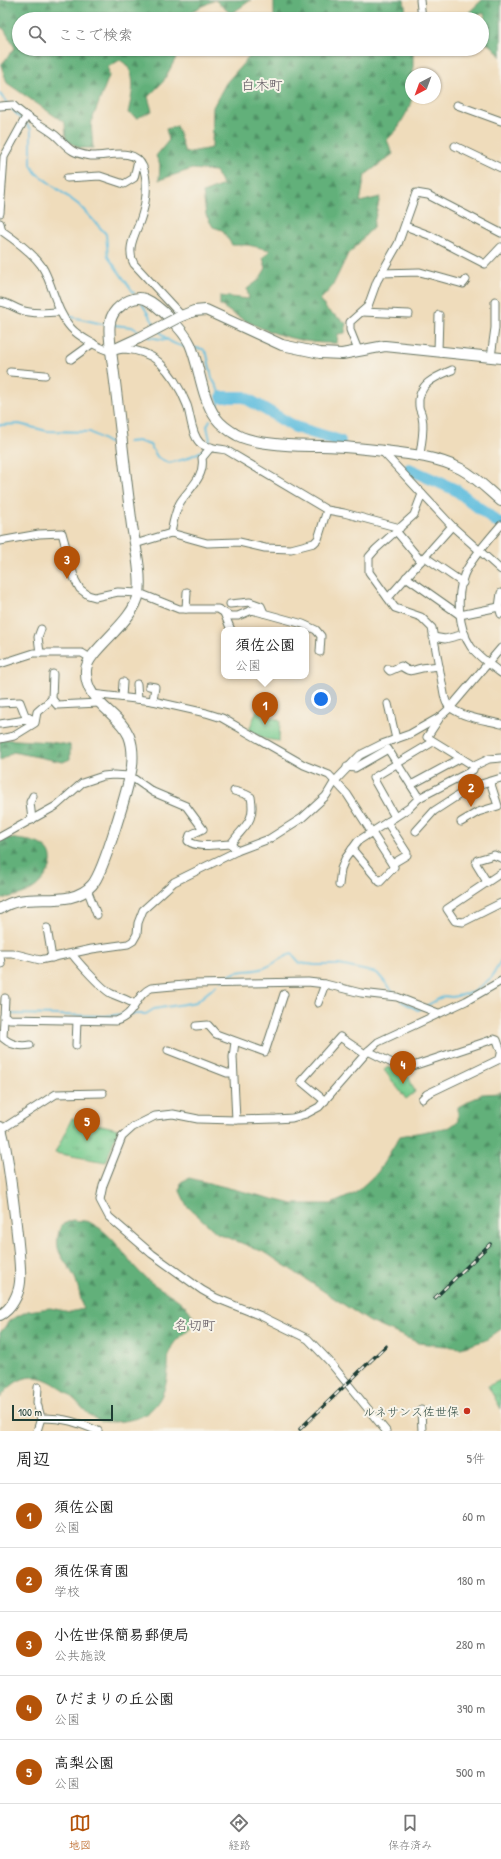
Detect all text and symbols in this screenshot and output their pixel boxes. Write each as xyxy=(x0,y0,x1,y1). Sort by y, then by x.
search box xyxy=(12,12,489,56)
icon: search xyxy=(26,23,48,45)
text: ここで検索 xyxy=(58,24,133,45)
north arrow xyxy=(405,68,441,104)
district label: 白木町 xyxy=(241,75,283,94)
pin: 3 xyxy=(54,546,80,579)
popup xyxy=(221,627,309,679)
text: 須佐公園 xyxy=(235,634,295,655)
text: 公園 xyxy=(235,656,261,674)
your location xyxy=(311,689,331,709)
pin: 1 xyxy=(252,692,278,725)
pin: 2 xyxy=(458,774,484,807)
pin: 4 xyxy=(390,1051,416,1084)
pin: 5 xyxy=(74,1108,100,1141)
district label: 名切町 xyxy=(174,1315,216,1334)
scale bar xyxy=(12,1403,113,1422)
place label: ルネサンス佐世保 xyxy=(363,1403,459,1420)
text: 100 m xyxy=(18,1405,42,1419)
marker: ルネサンス佐世保 xyxy=(462,1406,472,1416)
text: 周辺 xyxy=(16,1447,50,1470)
text: 5件 xyxy=(467,1449,485,1467)
text: 須佐公園 xyxy=(54,1496,114,1517)
text: 1 xyxy=(27,1507,31,1525)
text: 60 m xyxy=(462,1507,485,1525)
text: 公園 xyxy=(54,1518,80,1536)
text: 須佐保育園 xyxy=(54,1560,129,1581)
text: 2 xyxy=(26,1571,32,1589)
text: 180 m xyxy=(457,1571,485,1589)
text: 学校 xyxy=(54,1582,80,1600)
text: 小佐世保簡易郵便局 xyxy=(54,1624,189,1645)
text: 3 xyxy=(26,1635,32,1653)
text: 280 m xyxy=(456,1635,485,1653)
text: 公共施設 xyxy=(54,1646,106,1664)
text: ひだまりの丘公園 xyxy=(54,1688,174,1709)
text: 4 xyxy=(27,1699,31,1717)
text: 390 m xyxy=(457,1699,485,1717)
text: 公園 xyxy=(54,1710,80,1728)
text: 高梨公園 xyxy=(54,1752,114,1773)
text: 5 xyxy=(26,1763,32,1781)
text: 500 m xyxy=(456,1763,485,1781)
text: 公園 xyxy=(54,1774,80,1792)
tab: 地図 xyxy=(69,1812,91,1852)
tab: 経路 xyxy=(228,1812,250,1852)
tab: 保存済み xyxy=(388,1812,432,1852)

